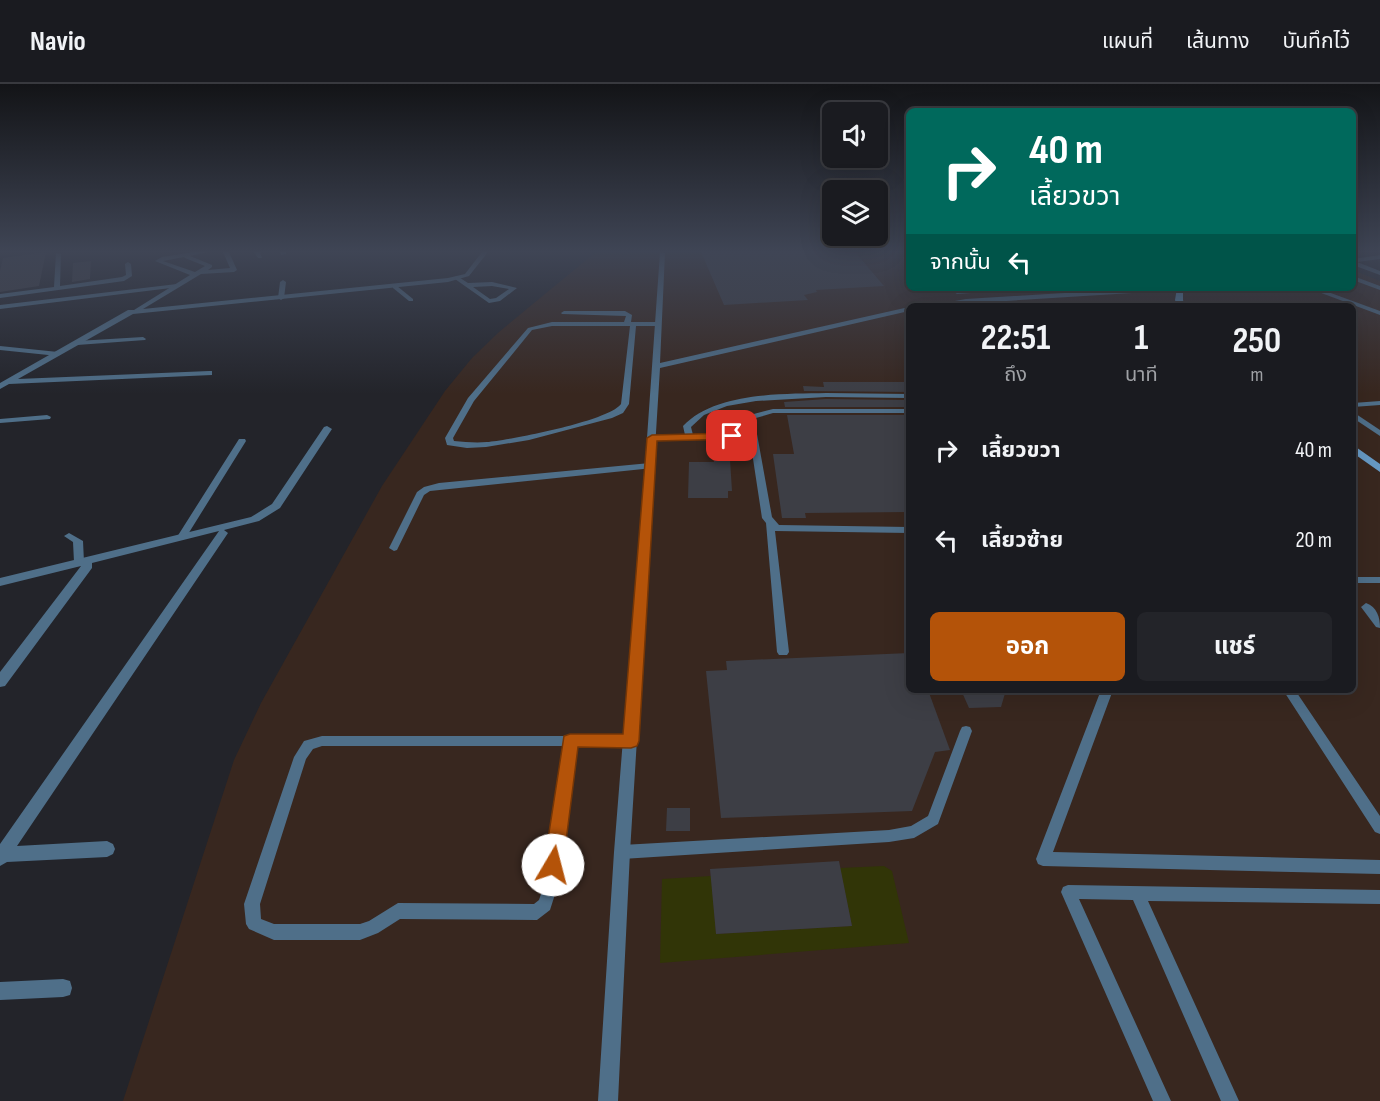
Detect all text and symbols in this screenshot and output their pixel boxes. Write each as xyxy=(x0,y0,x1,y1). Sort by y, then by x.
text: Navio xyxy=(30,25,86,58)
text: แผนที่ xyxy=(1102,29,1153,54)
text: เส้นทาง xyxy=(1186,29,1250,54)
text: บันทึกไว้ xyxy=(1283,29,1350,54)
map controls xyxy=(822,102,888,246)
button: sound xyxy=(822,102,888,168)
text: 40 m xyxy=(1029,125,1103,176)
icon: right xyxy=(930,132,1008,210)
button: layers xyxy=(822,180,888,246)
text: เลี้ยวขวา xyxy=(1029,181,1120,213)
icon: left xyxy=(1003,246,1036,279)
text: จากนั้น xyxy=(930,249,991,276)
text: 22:51 xyxy=(981,317,1050,360)
text: 1 xyxy=(1134,317,1148,360)
text: 250 xyxy=(1232,320,1281,363)
text: ถึง xyxy=(1004,363,1027,387)
text: นาที xyxy=(1125,363,1158,387)
text: m xyxy=(1250,363,1263,387)
pin xyxy=(706,410,757,461)
icon: arrive xyxy=(715,419,748,452)
icon: right xyxy=(930,434,963,467)
text: เลี้ยวขวา xyxy=(981,437,1061,464)
text: 40 m xyxy=(1295,437,1332,464)
icon: left xyxy=(930,524,963,557)
text: เลี้ยวซ้าย xyxy=(981,527,1063,554)
text: 20 m xyxy=(1296,527,1332,554)
button: ออก xyxy=(930,612,1125,681)
button: แชร์ xyxy=(1137,612,1332,681)
position arrow xyxy=(521,833,585,897)

